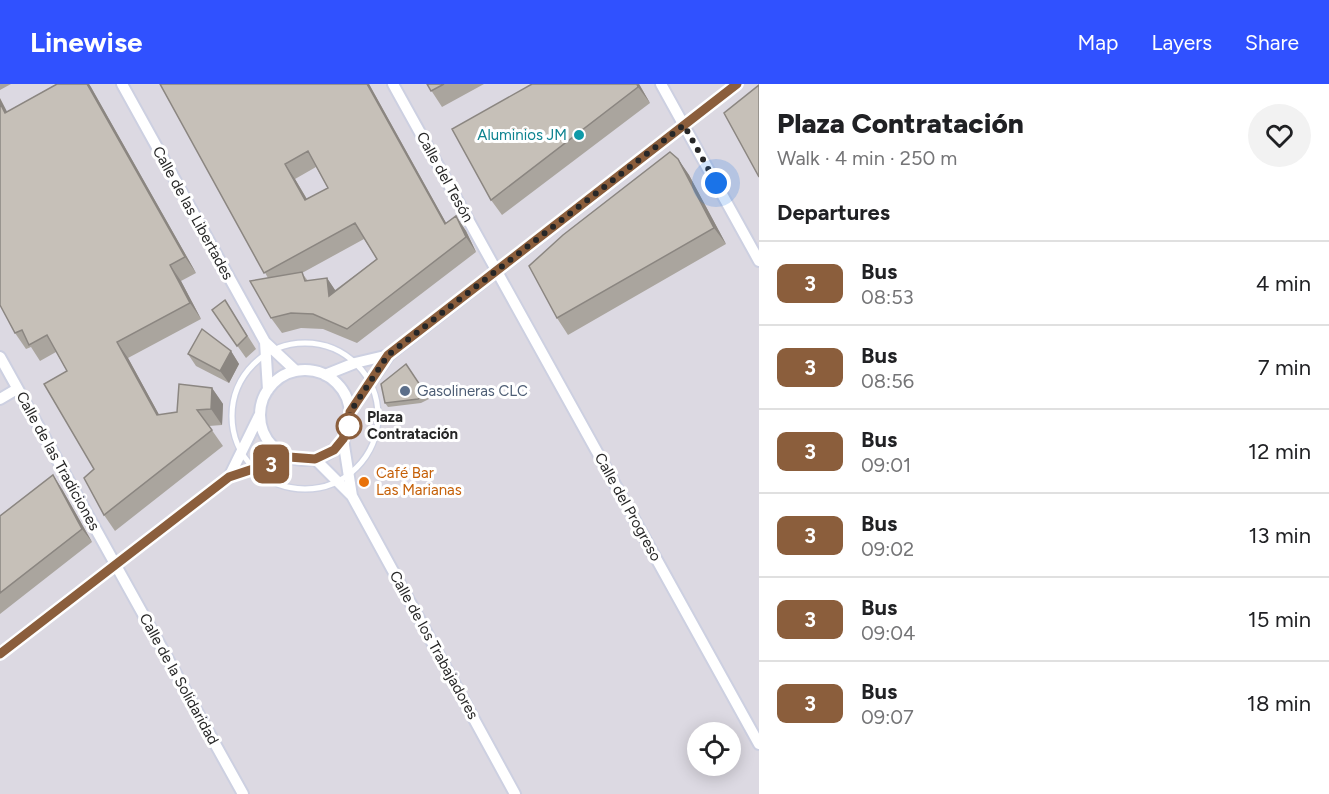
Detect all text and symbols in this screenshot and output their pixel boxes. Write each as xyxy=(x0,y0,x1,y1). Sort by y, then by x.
text: Linewise xyxy=(30,25,142,59)
text: Map xyxy=(1078,30,1118,55)
text: Layers xyxy=(1151,30,1212,55)
text: Share xyxy=(1245,30,1299,55)
button: heart xyxy=(1248,104,1311,167)
text: Plaza Contratación xyxy=(777,106,1024,140)
place label: Aluminios JM xyxy=(477,126,567,144)
marker: Aluminios JM xyxy=(572,128,586,142)
street label: Calle del Tesón xyxy=(413,129,477,225)
street label: Calle de las Libertades xyxy=(149,143,237,283)
text: Walk · 4 min · 250 m xyxy=(777,146,957,170)
your location xyxy=(701,168,731,198)
text: Departures xyxy=(777,199,890,226)
text: Bus xyxy=(861,258,897,285)
text: 4 min xyxy=(1256,270,1311,297)
text: 3 xyxy=(804,271,816,296)
text: 08:53 xyxy=(861,285,914,309)
text: Bus xyxy=(861,342,897,369)
text: 7 min xyxy=(1258,354,1311,381)
text: 3 xyxy=(804,355,816,380)
text: 08:56 xyxy=(861,369,914,393)
place label: Gasolineras CLC xyxy=(417,382,528,400)
marker: Gasolineras CLC xyxy=(398,384,412,398)
street label: Calle de las Tradiciones xyxy=(12,389,104,533)
place label: Plaza Contratación xyxy=(367,408,458,443)
marker: Plaza Contratación xyxy=(336,413,362,439)
text: Bus xyxy=(861,426,897,453)
text: 12 min xyxy=(1248,438,1311,465)
text: 3 xyxy=(804,439,816,464)
line badge: 3 xyxy=(252,444,290,484)
street label: Calle del Progreso xyxy=(591,450,665,565)
text: 3 xyxy=(265,452,277,477)
text: 09:01 xyxy=(861,453,911,477)
place label: Café Bar Las Marianas xyxy=(376,464,462,499)
marker: Café Bar Las Marianas xyxy=(357,475,371,489)
text: Bus xyxy=(861,510,897,537)
text: 13 min xyxy=(1248,522,1311,549)
text: 3 xyxy=(804,523,816,548)
text: 09:02 xyxy=(861,537,914,561)
street label: Calle de los Trabajadores xyxy=(386,568,482,722)
text: Bus xyxy=(861,594,897,621)
text: 15 min xyxy=(1248,606,1311,633)
text: 3 xyxy=(804,607,816,632)
street label: Calle de la Solidaridad xyxy=(135,610,223,748)
text: 09:04 xyxy=(861,621,915,645)
text: Bus xyxy=(861,678,897,705)
text: 18 min xyxy=(1247,690,1311,717)
text: 3 xyxy=(804,691,816,716)
text: 09:07 xyxy=(861,705,914,729)
map controls xyxy=(687,722,741,776)
button: locate xyxy=(687,722,741,776)

